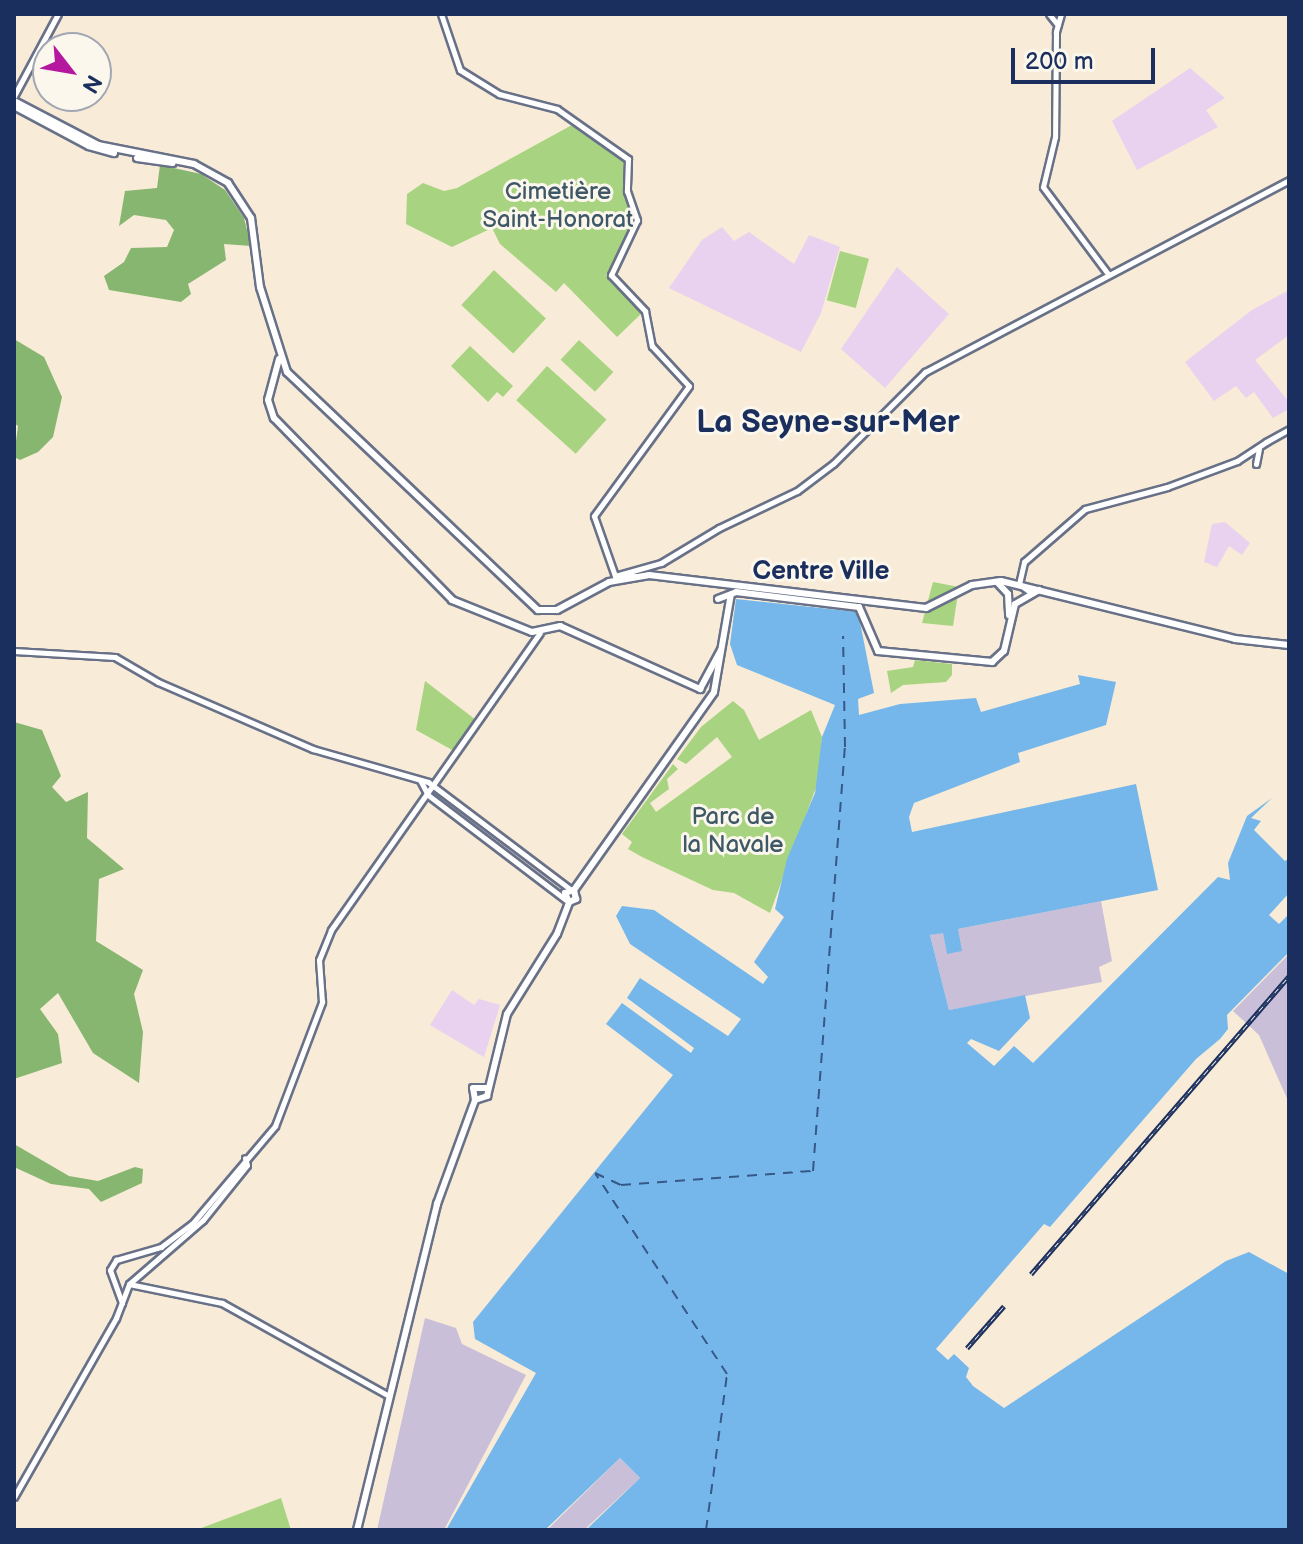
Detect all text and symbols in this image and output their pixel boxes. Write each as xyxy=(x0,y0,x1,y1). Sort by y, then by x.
north arrow xyxy=(32,32,112,112)
scale bar xyxy=(1015,32,1159,82)
text: 200 m xyxy=(1025,47,1094,76)
text: N xyxy=(75,70,107,98)
park label: Cimetière Saint-Honorat xyxy=(483,178,633,234)
district label: La Seyne-sur-Mer xyxy=(696,404,960,442)
district label: Centre Ville xyxy=(752,556,890,588)
park label: Parc de la Navale xyxy=(682,803,784,859)

